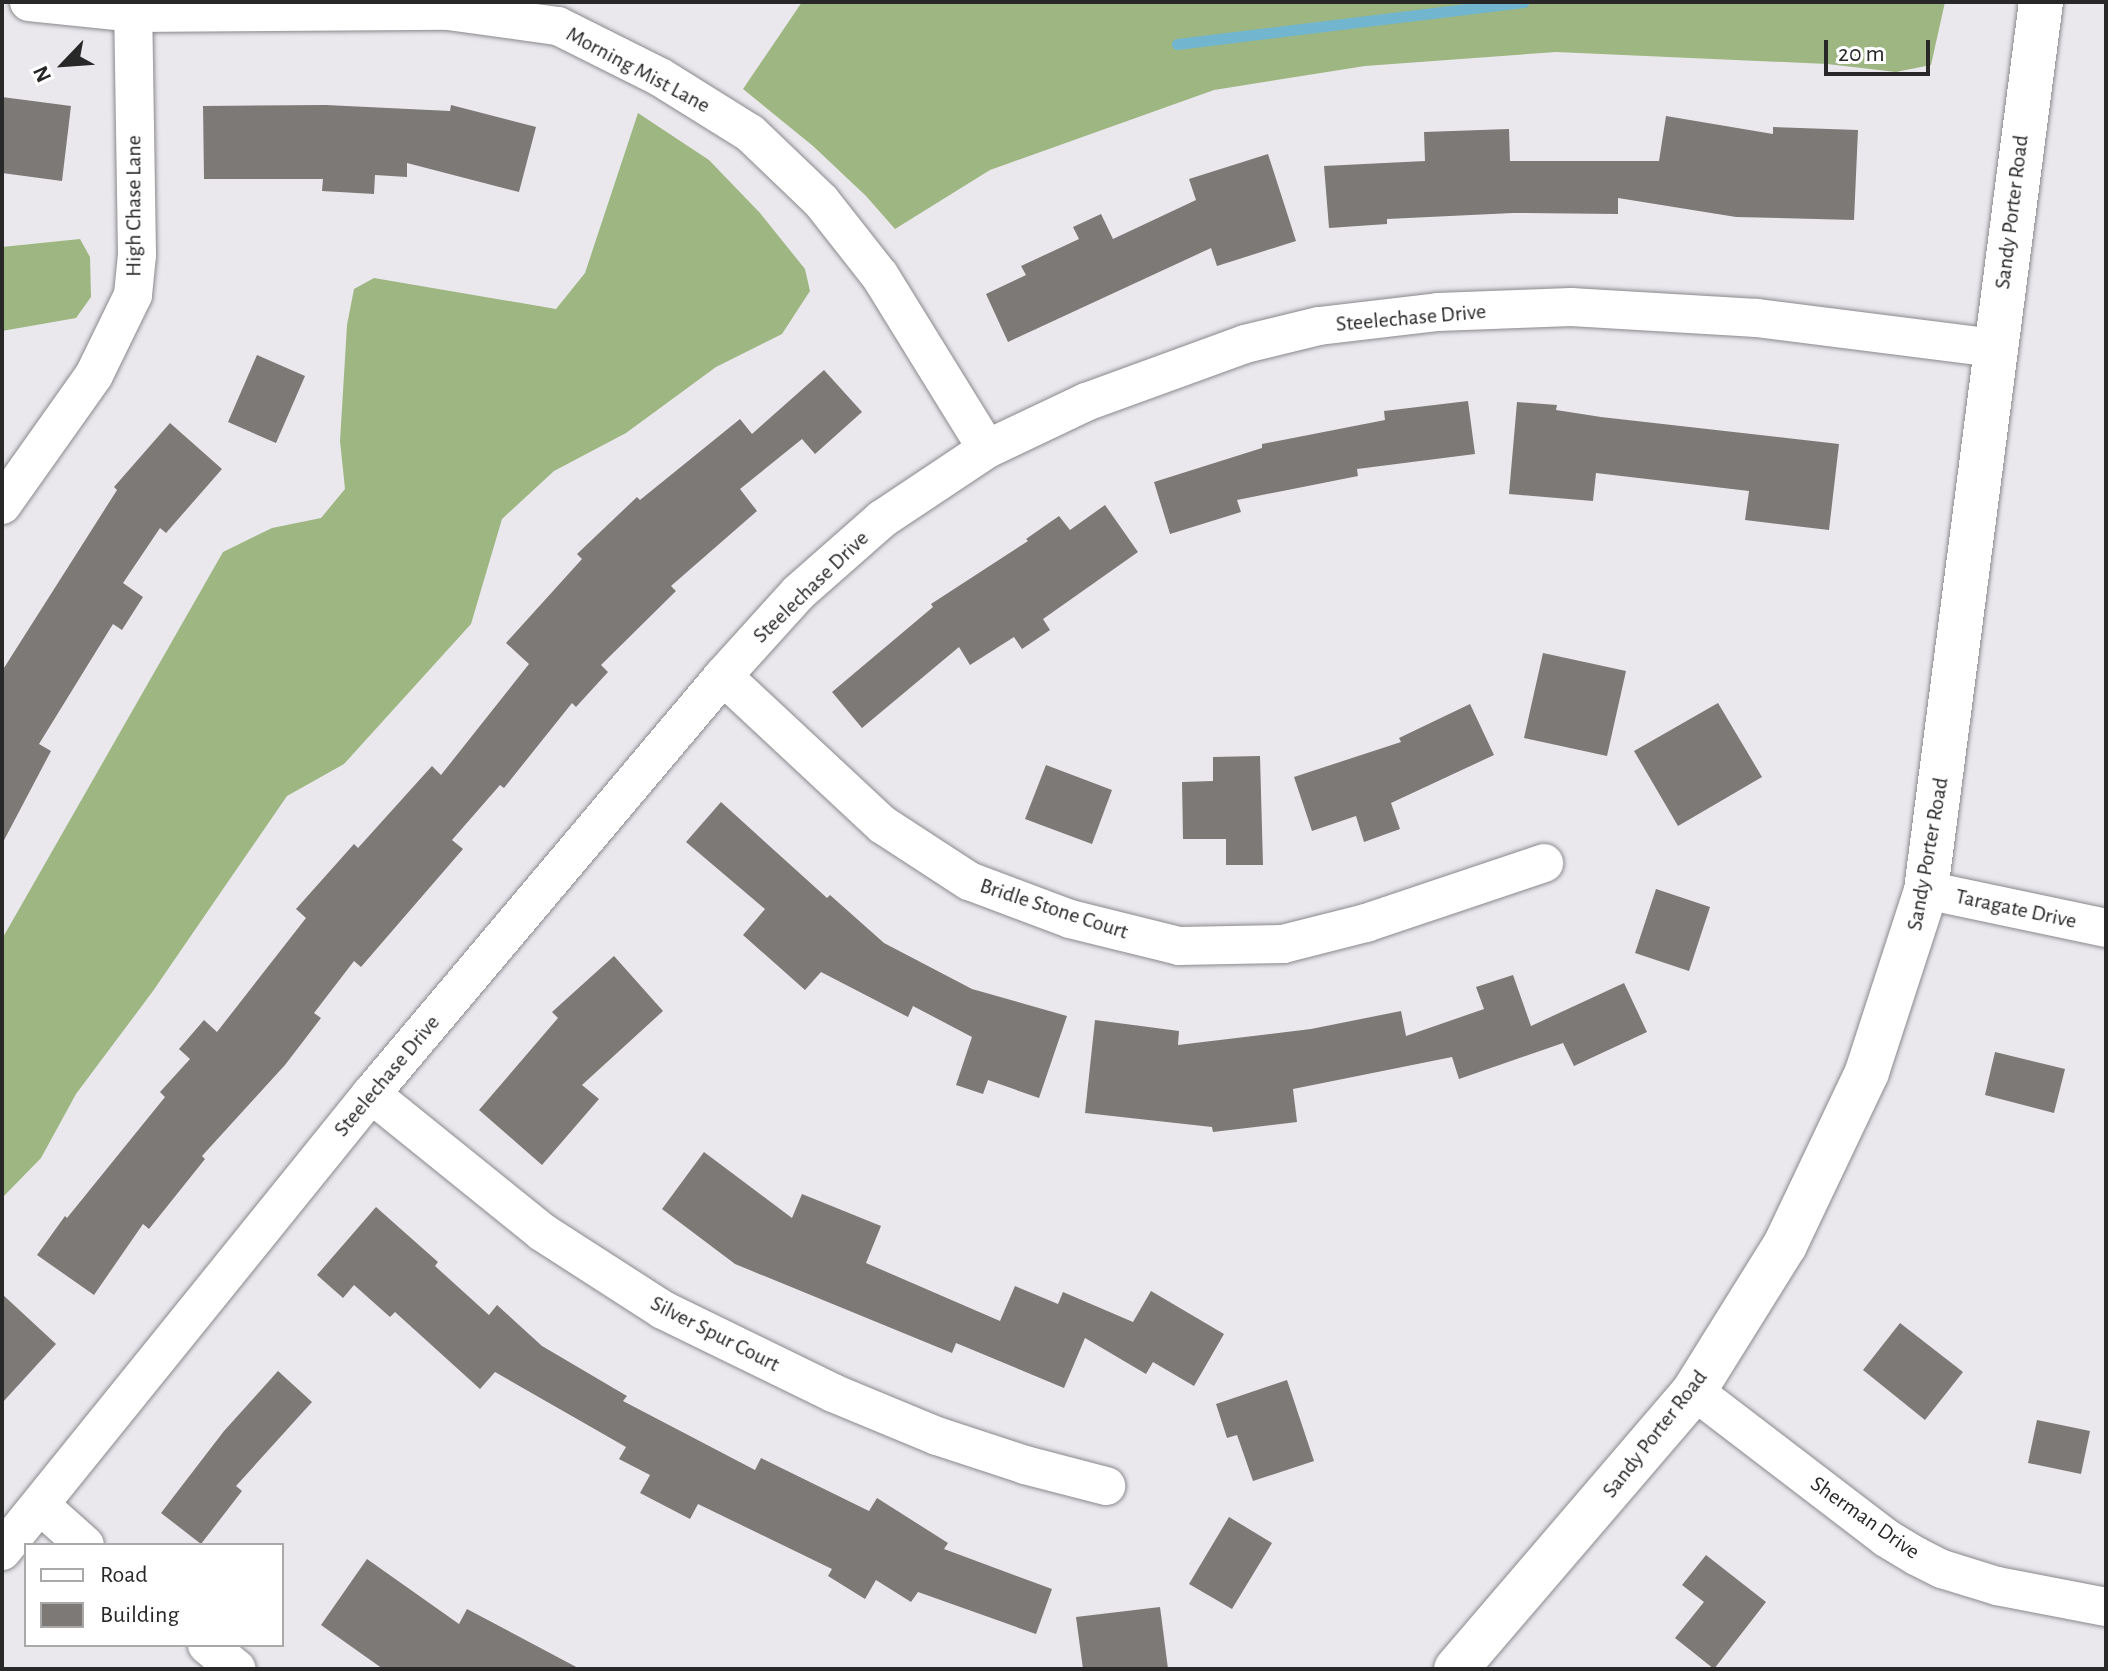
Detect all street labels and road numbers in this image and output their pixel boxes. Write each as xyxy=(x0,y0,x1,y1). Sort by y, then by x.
street label: Morning Mist Lane xyxy=(562,21,714,119)
street label: Sandy Porter Road xyxy=(1989,133,2035,291)
street label: High Chase Lane xyxy=(121,135,147,277)
street label: Steelechase Drive xyxy=(1335,298,1487,338)
street label: Steelechase Drive xyxy=(748,525,874,649)
street label: Sandy Porter Road xyxy=(1902,775,1954,933)
street label: Bridle Stone Court xyxy=(977,873,1131,945)
street label: Taragate Drive xyxy=(1953,883,2079,935)
street label: Steelechase Drive xyxy=(328,1010,446,1142)
street label: Silver Spur Court xyxy=(646,1290,784,1378)
street label: Sandy Porter Road xyxy=(1597,1365,1713,1503)
street label: Sherman Drive xyxy=(1805,1471,1925,1565)

